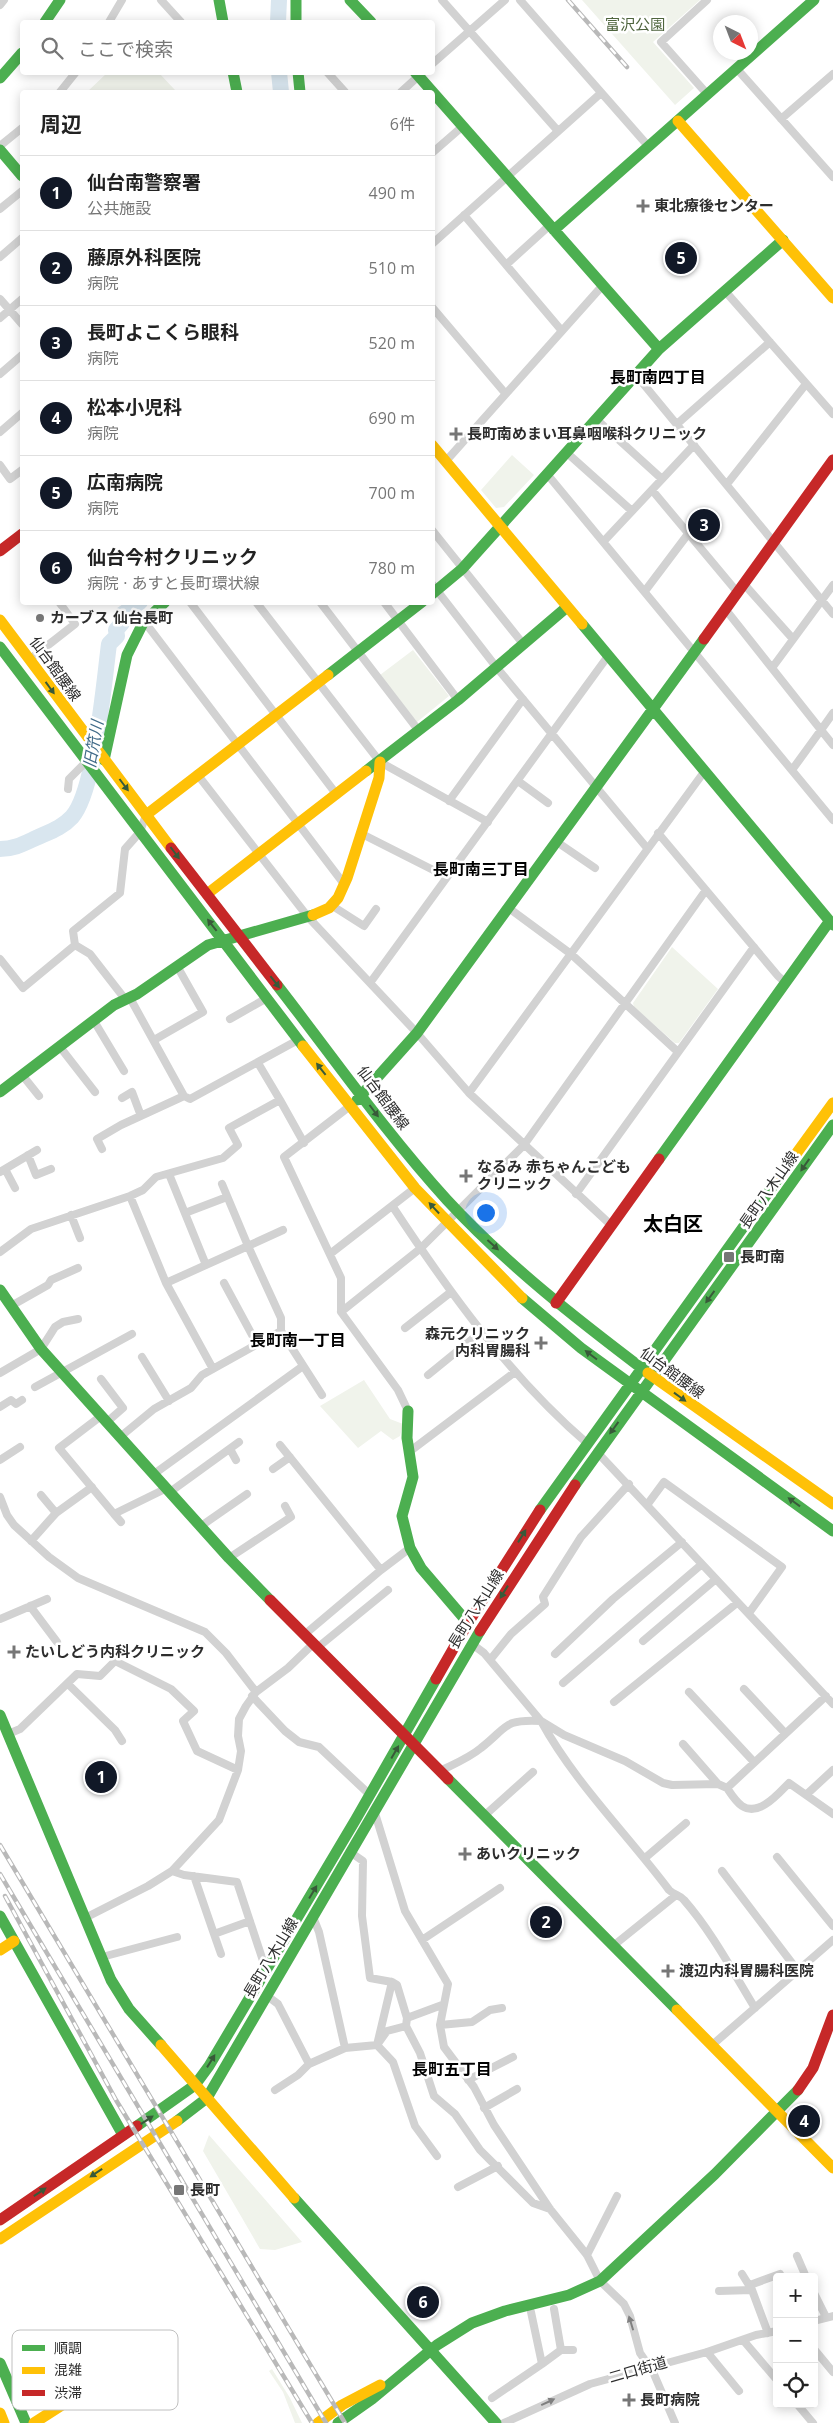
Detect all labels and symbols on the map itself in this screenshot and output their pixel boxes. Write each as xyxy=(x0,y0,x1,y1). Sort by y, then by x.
park label: 富沢公園 xyxy=(605,14,665,34)
north arrow xyxy=(713,15,758,60)
place label: 東北療後センター xyxy=(654,195,774,215)
marker: 東北療後センター xyxy=(636,199,650,213)
pin: 5 xyxy=(665,239,697,277)
district label: 長町南四丁目 xyxy=(610,366,706,388)
place label: 長町南めまい耳鼻咽喉科クリニック xyxy=(467,423,707,443)
marker: 長町南めまい耳鼻咽喉科クリニック xyxy=(449,427,463,441)
pin: 3 xyxy=(688,506,720,544)
place label: カーブス 仙台長町 xyxy=(50,607,173,627)
marker: カーブス 仙台長町 xyxy=(34,612,46,624)
street label: 仙台館腰線 xyxy=(26,632,86,705)
one-way arrow xyxy=(45,681,55,694)
water label: 旧笊川 xyxy=(78,716,108,770)
one-way arrow xyxy=(118,778,129,791)
one-way arrow xyxy=(170,847,181,860)
district label: 長町南三丁目 xyxy=(433,858,529,880)
one-way arrow xyxy=(206,919,217,932)
one-way arrow xyxy=(269,975,280,988)
street label: 仙台館腰線 xyxy=(353,1061,414,1133)
one-way arrow xyxy=(315,1062,326,1075)
one-way arrow xyxy=(369,1104,379,1118)
street label: 長町八木山線 xyxy=(734,1147,802,1232)
place label: なるみ 赤ちゃんこども クリニック xyxy=(477,1156,631,1193)
one-way arrow xyxy=(800,1158,810,1172)
marker: なるみ 赤ちゃんこども クリニック xyxy=(459,1169,473,1183)
your location xyxy=(473,1200,499,1226)
one-way arrow xyxy=(428,1203,440,1215)
district label: 太白区 xyxy=(643,1210,703,1237)
one-way arrow xyxy=(487,1239,499,1251)
place label: 長町南 xyxy=(740,1246,785,1266)
marker: 長町南 xyxy=(722,1250,736,1264)
one-way arrow xyxy=(705,1290,715,1304)
place label: 森元クリニック 内科胃腸科 xyxy=(425,1323,530,1360)
district label: 長町南一丁目 xyxy=(250,1329,346,1351)
marker: 森元クリニック 内科胃腸科 xyxy=(534,1336,548,1350)
street label: 仙台館腰線 xyxy=(636,1342,709,1402)
one-way arrow xyxy=(584,1350,598,1360)
one-way arrow xyxy=(673,1392,687,1402)
one-way arrow xyxy=(609,1421,619,1435)
one-way arrow xyxy=(787,1497,800,1507)
one-way arrow xyxy=(518,1530,527,1543)
street label: 長町八木山線 xyxy=(443,1565,507,1652)
one-way arrow xyxy=(500,1586,509,1599)
place label: たいしどう内科クリニック xyxy=(25,1641,205,1661)
marker: たいしどう内科クリニック xyxy=(7,1645,21,1659)
one-way arrow xyxy=(391,1745,400,1758)
pin: 1 xyxy=(85,1758,117,1796)
place label: あいクリニック xyxy=(476,1843,581,1863)
marker: あいクリニック xyxy=(458,1847,472,1861)
one-way arrow xyxy=(308,1885,317,1898)
pin: 2 xyxy=(530,1903,562,1941)
street label: 長町八木山線 xyxy=(238,1914,302,2001)
place label: 渡辺内科胃腸科医院 xyxy=(679,1960,814,1980)
marker: 渡辺内科胃腸科医院 xyxy=(661,1964,675,1978)
one-way arrow xyxy=(207,2055,216,2068)
district label: 長町五丁目 xyxy=(412,2058,492,2080)
pin: 4 xyxy=(788,2102,820,2140)
one-way arrow xyxy=(140,2115,154,2125)
one-way arrow xyxy=(89,2169,103,2178)
place label: 長町 xyxy=(190,2179,220,2199)
marker: 長町 xyxy=(172,2183,186,2197)
one-way arrow xyxy=(33,2187,47,2197)
pin: 6 xyxy=(407,2283,439,2321)
one-way arrow xyxy=(627,2315,635,2330)
legend xyxy=(12,2330,178,2410)
text: 順調 xyxy=(54,2338,82,2357)
street label: 二口街道 xyxy=(606,2351,669,2387)
text: 混雑 xyxy=(54,2360,82,2379)
text: 渋滞 xyxy=(54,2383,82,2402)
place label: 長町病院 xyxy=(640,2389,700,2409)
marker: 長町病院 xyxy=(622,2393,636,2407)
one-way arrow xyxy=(540,2398,555,2406)

